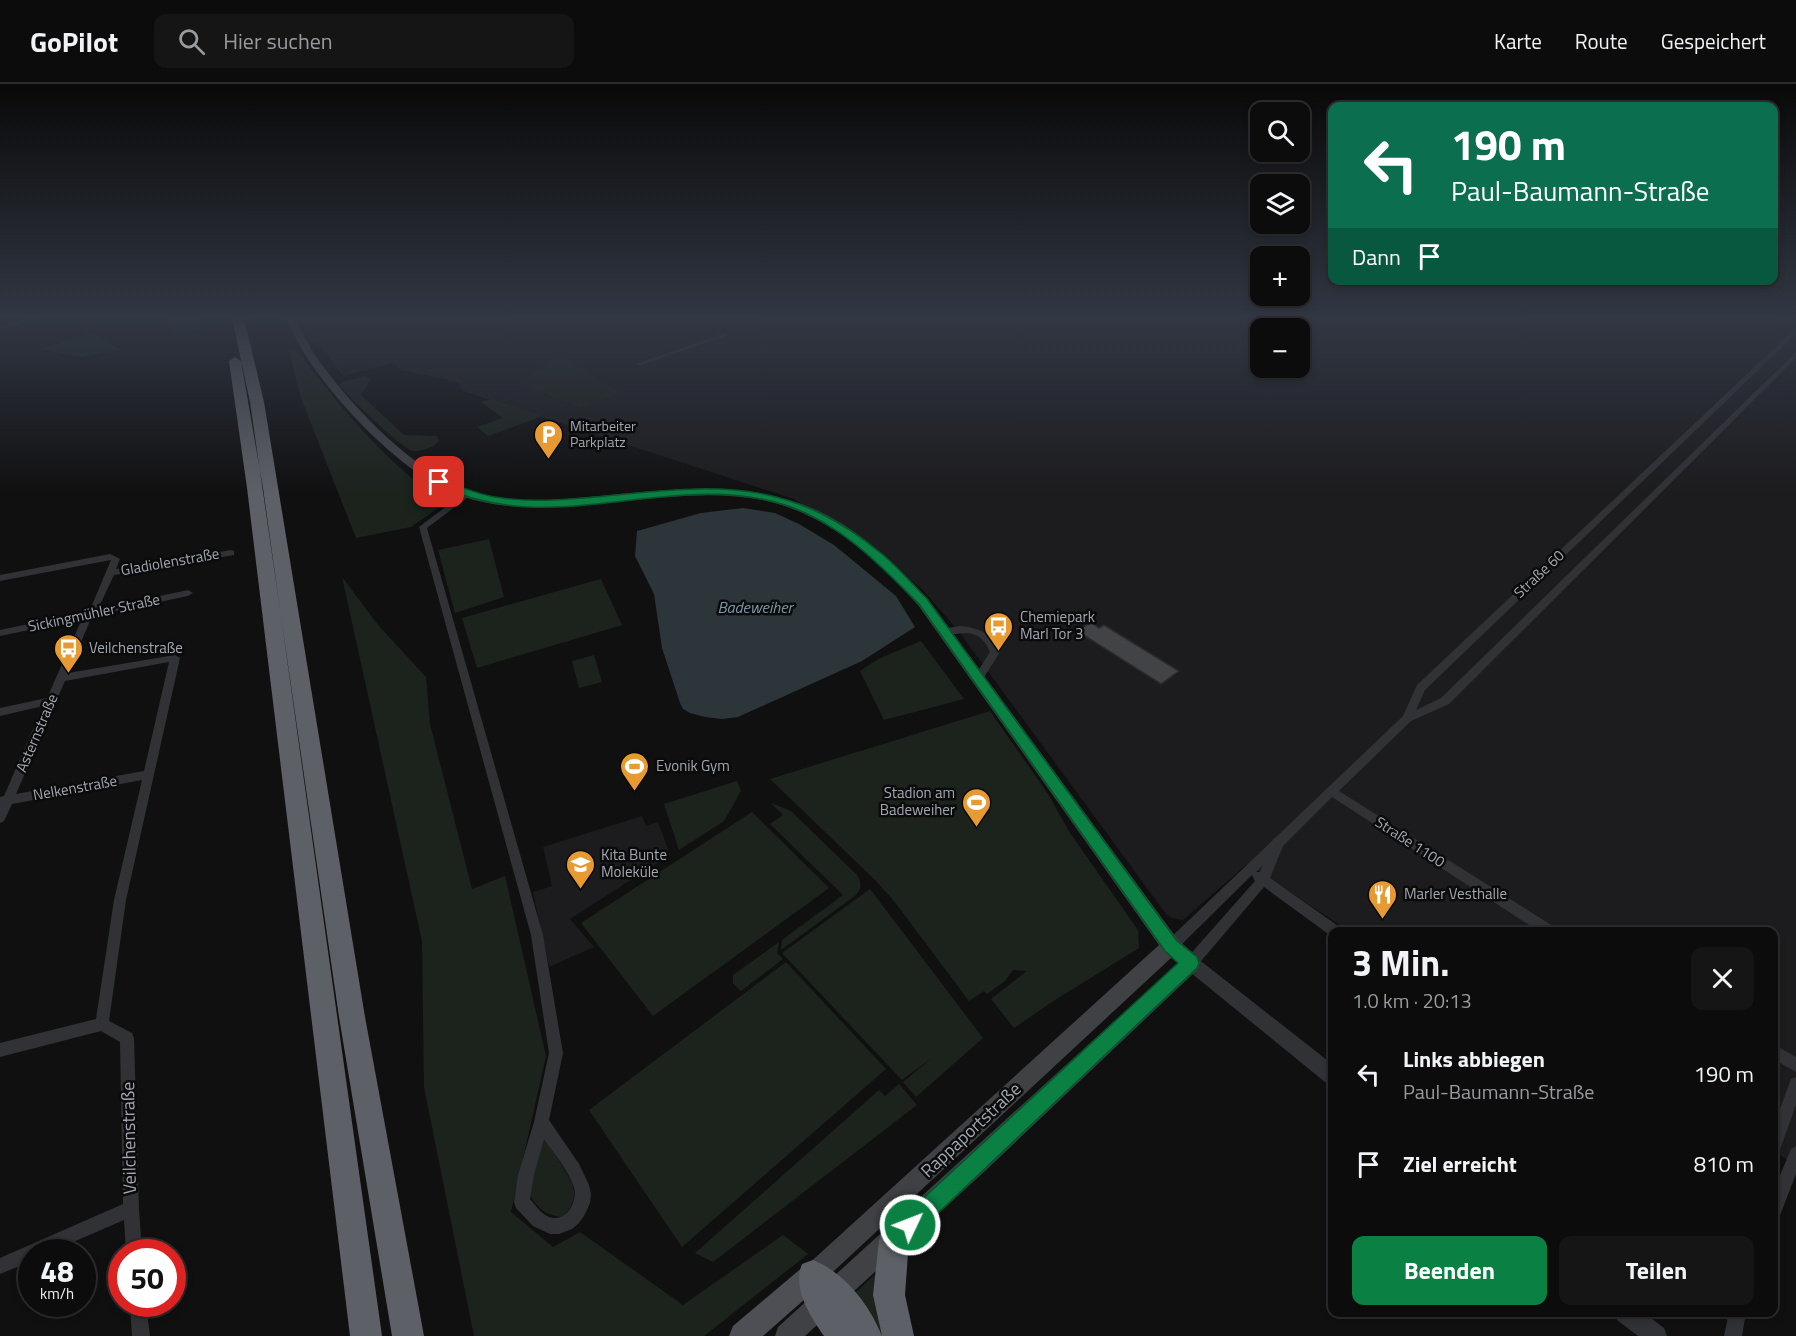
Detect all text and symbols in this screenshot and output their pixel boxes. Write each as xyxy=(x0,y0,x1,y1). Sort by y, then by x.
search box xyxy=(154,14,574,68)
text: GoPilot xyxy=(30,20,118,63)
text: Hier suchen xyxy=(223,24,333,58)
icon: search xyxy=(175,25,208,58)
text: Karte xyxy=(1494,25,1542,57)
text: Route xyxy=(1575,25,1628,57)
text: Gespeichert xyxy=(1661,25,1766,57)
map controls xyxy=(1250,102,1310,378)
button: search xyxy=(1250,102,1310,162)
text: 190 m xyxy=(1451,112,1566,176)
icon: left xyxy=(1352,126,1430,204)
text: Paul-Baumann-Straße xyxy=(1451,170,1709,211)
button: layers xyxy=(1250,174,1310,234)
text: Dann xyxy=(1352,240,1401,274)
icon: arrive xyxy=(1413,240,1446,273)
button: + xyxy=(1250,246,1310,306)
button: − xyxy=(1250,318,1310,378)
place label: Mitarbeiter Parkplatz xyxy=(570,415,636,452)
parking icon: Mitarbeiter Parkplatz xyxy=(533,418,565,460)
pin xyxy=(413,456,464,507)
icon: arrive xyxy=(422,465,455,498)
street label: Gladiolenstraße xyxy=(119,542,221,581)
street label: Straße 60 xyxy=(1508,544,1569,603)
street label: Sickingmühler Straße xyxy=(26,587,162,638)
water label: Badeweiher xyxy=(717,595,795,619)
place label: Chemiepark Marl Tor 3 xyxy=(1020,605,1095,645)
bus stop icon: Chemiepark Marl Tor 3 xyxy=(983,610,1015,652)
bus stop icon: Veilchenstraße xyxy=(52,632,84,674)
place label: Veilchenstraße xyxy=(89,636,183,659)
street label: Asternstraße xyxy=(10,690,63,776)
sports icon: Evonik Gym xyxy=(619,750,651,792)
place label: Evonik Gym xyxy=(656,754,730,777)
street label: Nelkenstraße xyxy=(31,769,119,806)
place label: Stadion am Badeweiher xyxy=(880,781,955,821)
sports icon: Stadion am Badeweiher xyxy=(960,786,992,828)
street label: Straße 1100 xyxy=(1371,810,1450,873)
place label: Kita Bunte Moleküle xyxy=(601,843,667,883)
school or university icon: Kita Bunte Moleküle xyxy=(564,848,596,890)
restaurant icon: Marler Vesthalle xyxy=(1367,878,1399,920)
place label: Marler Vesthalle xyxy=(1404,882,1507,905)
text: 3 Min. xyxy=(1352,935,1449,990)
button: close xyxy=(1691,947,1754,1010)
text: 1.0 km · 20:13 xyxy=(1352,985,1472,1016)
text: Links abbiegen xyxy=(1403,1042,1545,1076)
text: 190 m xyxy=(1694,1057,1754,1091)
icon: left xyxy=(1352,1058,1385,1091)
street label: Rappaportstraße xyxy=(914,1076,1027,1183)
text: Paul-Baumann-Straße xyxy=(1403,1076,1594,1107)
street label: Veilchenstraße xyxy=(114,1081,143,1195)
text: Ziel erreicht xyxy=(1403,1147,1517,1181)
text: 810 m xyxy=(1694,1147,1754,1181)
icon: arrive xyxy=(1352,1148,1385,1181)
position arrow xyxy=(878,1193,942,1257)
button: Beenden xyxy=(1352,1236,1547,1305)
button: Teilen xyxy=(1559,1236,1754,1305)
speed limit sign: 50 xyxy=(108,1239,186,1317)
text: 48 xyxy=(40,1248,74,1294)
text: km/h xyxy=(40,1282,74,1305)

